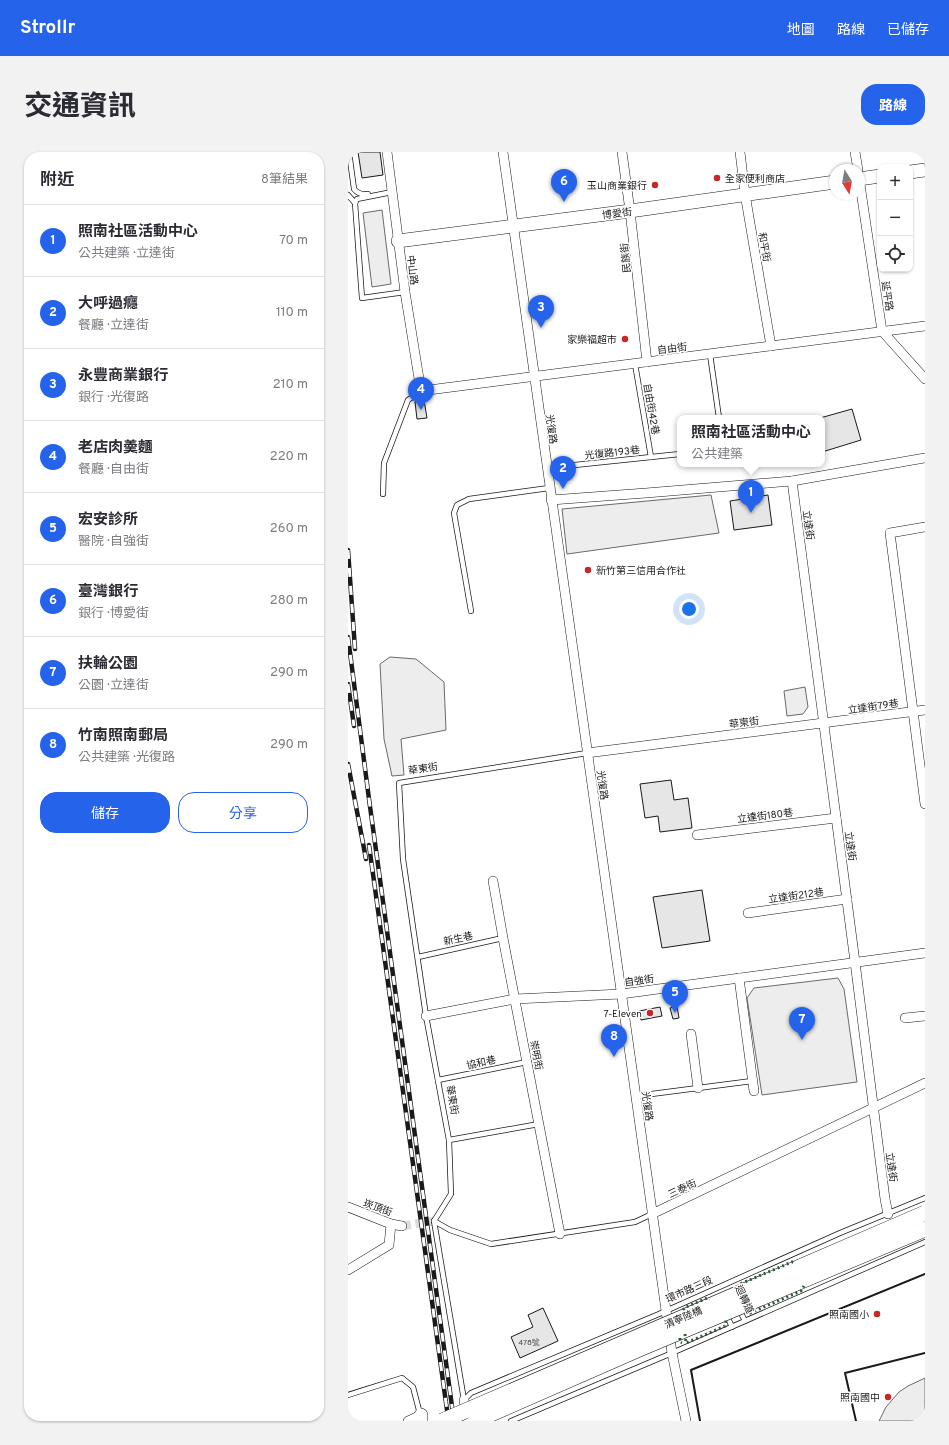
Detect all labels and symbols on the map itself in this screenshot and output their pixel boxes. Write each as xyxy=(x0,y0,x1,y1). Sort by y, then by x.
north arrow xyxy=(829,164,865,200)
pin: 6 xyxy=(551,169,577,202)
marker: 全家便利商店 xyxy=(712,173,722,183)
place label: 全家便利商店 xyxy=(725,173,785,186)
place label: 玉山商業銀行 xyxy=(587,180,647,193)
marker: 玉山商業銀行 xyxy=(650,180,660,190)
street label: 博愛街 xyxy=(602,206,633,223)
street label: 和平街 xyxy=(755,231,773,263)
street label: 民族街 xyxy=(618,242,635,273)
street label: 中山路 xyxy=(403,254,420,286)
street label: 延平路 xyxy=(878,280,895,312)
pin: 3 xyxy=(528,295,554,328)
place label: 家樂福超市 xyxy=(567,334,617,347)
marker: 家樂福超市 xyxy=(620,334,630,344)
street label: 自由街 xyxy=(657,341,688,358)
pin: 4 xyxy=(408,377,434,410)
street label: 自由街42巷 xyxy=(640,382,661,436)
street label: 光復路 xyxy=(542,413,559,445)
street label: 光復路193巷 xyxy=(584,444,641,463)
pin: 2 xyxy=(550,456,576,489)
pin: 1 xyxy=(738,480,764,513)
street label: 立達街 xyxy=(799,509,816,541)
marker: 新竹第三信用合作社 xyxy=(583,565,593,575)
place label: 新竹第三信用合作社 xyxy=(596,565,686,578)
your location xyxy=(679,599,699,619)
street label: 立達街79巷 xyxy=(847,697,899,717)
street label: 華東街 xyxy=(729,715,760,732)
street label: 華東街 xyxy=(407,761,439,778)
street label: 光復路 xyxy=(593,769,610,801)
street label: 立達街180巷 xyxy=(737,807,794,826)
street label: 立達街 xyxy=(841,830,858,862)
street label: 立達街212巷 xyxy=(768,886,825,907)
street label: 新生巷 xyxy=(442,930,474,949)
street label: 自強街 xyxy=(623,973,655,990)
pin: 5 xyxy=(662,980,688,1013)
pin: 7 xyxy=(789,1007,815,1040)
place label: 7-Eleven xyxy=(603,1008,642,1021)
marker: 7-Eleven xyxy=(645,1008,655,1018)
pin: 8 xyxy=(601,1024,627,1057)
street label: 崇明街 xyxy=(526,1039,545,1071)
street label: 協和巷 xyxy=(465,1054,497,1073)
street label: 華東街 xyxy=(443,1084,461,1116)
street label: 光復路 xyxy=(638,1090,655,1122)
street label: 立達街 xyxy=(882,1151,899,1183)
street label: 三泰街 xyxy=(666,1177,699,1202)
street label: 崁頂街 xyxy=(361,1197,394,1220)
street label: 環市路三段 xyxy=(664,1274,715,1306)
street label: 迴轉道 xyxy=(731,1283,756,1316)
street label: 清寧陸橋 xyxy=(663,1305,705,1332)
place label: 照南國小 xyxy=(829,1309,869,1322)
marker: 照南國小 xyxy=(872,1309,882,1319)
house number: 478號 xyxy=(518,1338,540,1348)
place label: 照南國中 xyxy=(840,1392,880,1405)
marker: 照南國中 xyxy=(883,1392,893,1402)

